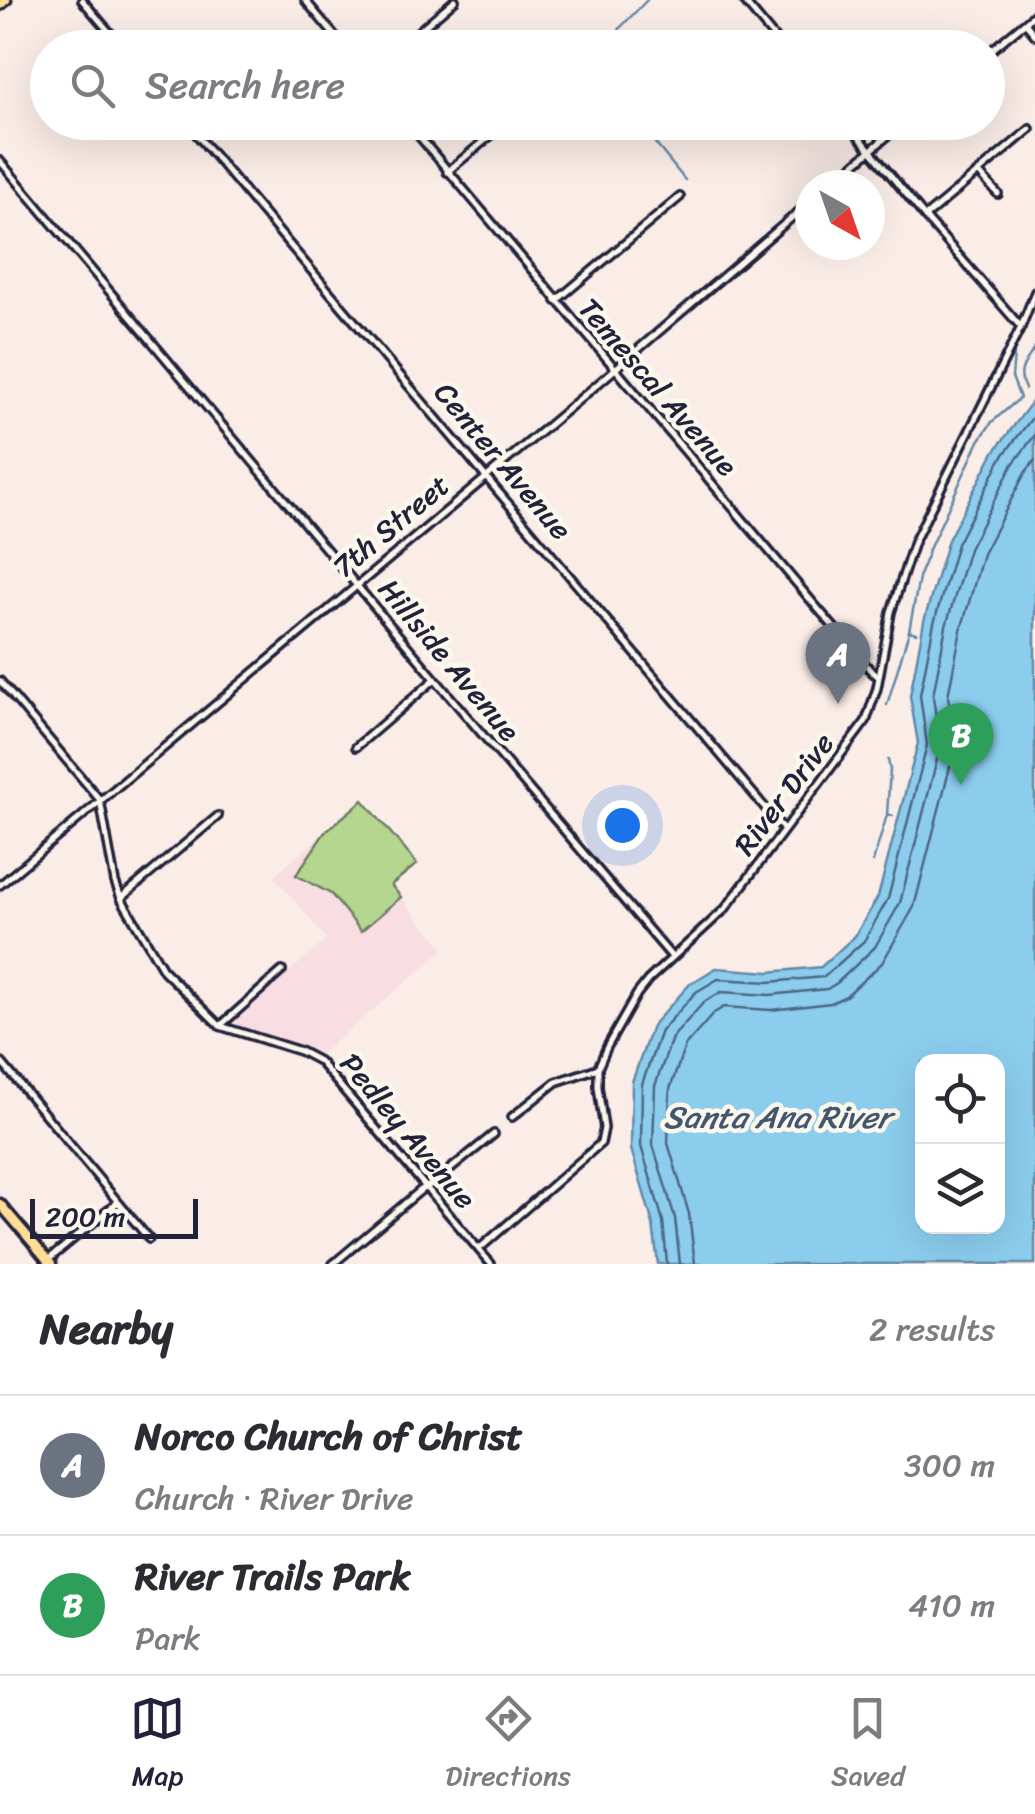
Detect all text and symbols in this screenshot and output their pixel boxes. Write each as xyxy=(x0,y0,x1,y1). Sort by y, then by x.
search box xyxy=(30,30,1005,140)
text: Search here xyxy=(145,52,345,119)
icon: search xyxy=(65,58,120,113)
north arrow xyxy=(795,170,885,260)
street label: Temescal Avenue xyxy=(564,285,752,489)
street label: Center Avenue xyxy=(420,369,586,553)
street label: 7th Street xyxy=(320,460,462,592)
street label: Hillside Avenue xyxy=(364,566,534,754)
pin: A xyxy=(806,622,870,704)
pin: B xyxy=(928,702,994,785)
street label: River Drive xyxy=(719,720,849,868)
your location xyxy=(597,800,648,851)
street label: Pedley Avenue xyxy=(325,1040,491,1222)
map controls xyxy=(915,1054,1005,1234)
button: locate xyxy=(915,1054,1005,1144)
water label: Santa Ana River xyxy=(663,1089,896,1146)
button: layers xyxy=(915,1144,1005,1234)
text: 200 m xyxy=(45,1192,125,1241)
scale bar xyxy=(30,1194,198,1238)
text: Nearby xyxy=(40,1292,173,1366)
text: 2 results xyxy=(869,1301,995,1358)
text: Norco Church of Christ xyxy=(135,1403,523,1470)
text: A xyxy=(62,1437,83,1494)
text: 300 m xyxy=(904,1437,995,1494)
text: Church · River Drive xyxy=(135,1470,413,1527)
text: River Trails Park xyxy=(135,1543,410,1610)
text: B xyxy=(62,1577,83,1634)
text: 410 m xyxy=(908,1577,995,1634)
text: Park xyxy=(135,1610,201,1667)
tab: Map xyxy=(130,1691,185,1800)
tab: Directions xyxy=(445,1691,571,1800)
tab: Saved xyxy=(831,1691,905,1800)

